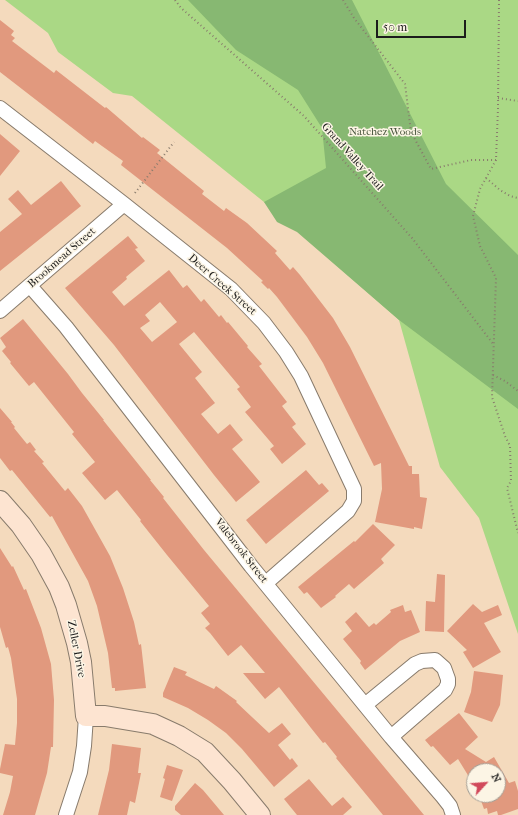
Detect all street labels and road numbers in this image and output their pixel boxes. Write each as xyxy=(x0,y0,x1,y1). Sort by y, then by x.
street label: Grand Valley Trail xyxy=(318,121,386,193)
street label: Brookmead Street xyxy=(25,225,99,291)
street label: Deer Creek Street xyxy=(185,252,259,318)
street label: Valebrook Street xyxy=(212,516,270,586)
street label: Zeller Drive xyxy=(64,619,88,679)

